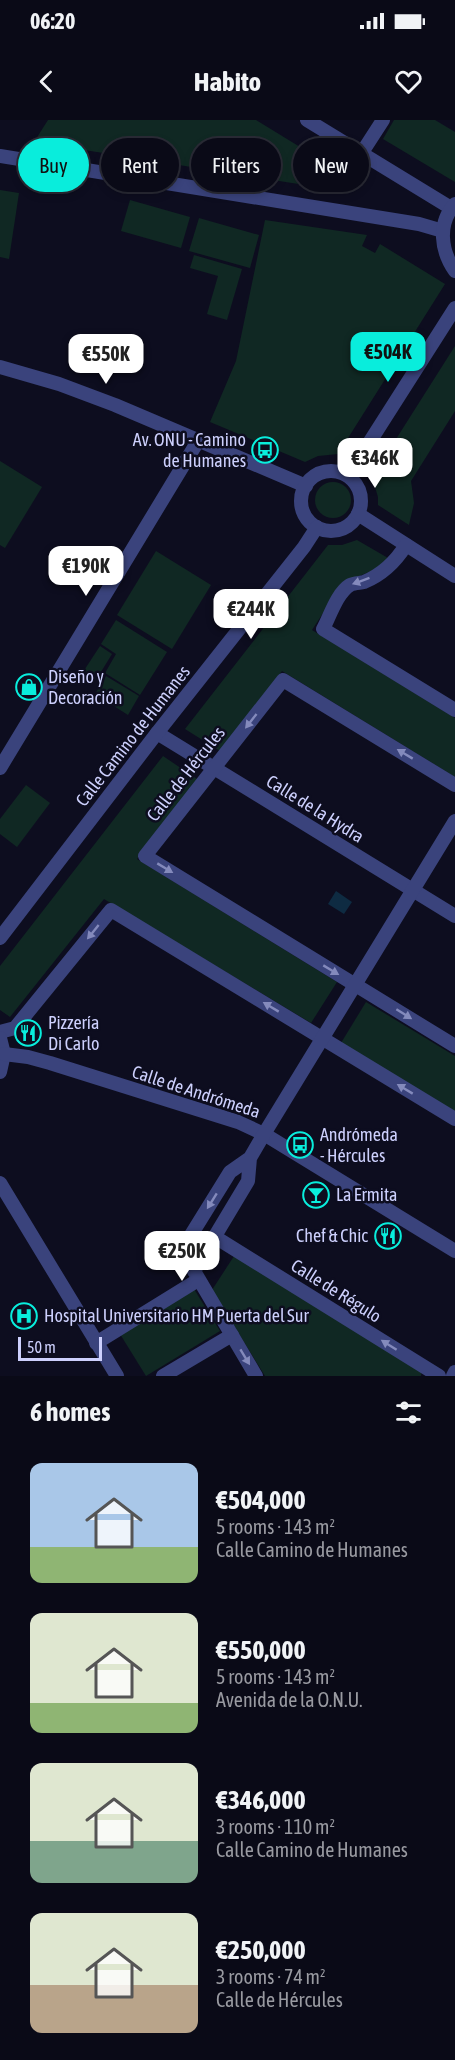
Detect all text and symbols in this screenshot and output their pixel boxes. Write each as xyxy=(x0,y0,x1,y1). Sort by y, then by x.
text: 06:20 xyxy=(30,8,75,34)
icon: back xyxy=(30,65,63,98)
icon: heart xyxy=(392,65,425,98)
text: Habito xyxy=(194,66,261,97)
chip: Buy xyxy=(18,138,89,192)
chip: Rent xyxy=(101,138,179,192)
chip: Filters xyxy=(191,138,281,192)
chip: New xyxy=(293,138,369,192)
pin: €504K xyxy=(346,332,430,383)
pin: €550K xyxy=(64,334,148,385)
text: €504K xyxy=(365,340,412,363)
text: €550K xyxy=(83,342,130,365)
place label: Av. ONU - Camino de Humanes xyxy=(133,429,246,471)
bus stop icon: Av. ONU - Camino de Humanes xyxy=(250,435,280,465)
pin: €346K xyxy=(333,438,417,489)
text: €346K xyxy=(352,446,399,469)
pin: €190K xyxy=(44,546,128,597)
text: €190K xyxy=(63,554,110,577)
one-way arrow xyxy=(352,577,370,587)
pin: €244K xyxy=(209,589,293,640)
text: €244K xyxy=(228,597,275,620)
street label: Calle Camino de Humanes xyxy=(71,661,194,810)
place label: Diseño y Decoración xyxy=(48,666,123,708)
shop icon: Diseño y Decoración xyxy=(14,672,44,702)
one-way arrow xyxy=(244,713,257,729)
street label: Calle de Hércules xyxy=(142,722,229,825)
one-way arrow xyxy=(397,749,413,760)
street label: Calle de la Hydra xyxy=(263,770,368,847)
one-way arrow xyxy=(157,863,174,873)
one-way arrow xyxy=(87,924,100,940)
one-way arrow xyxy=(323,964,339,975)
one-way arrow xyxy=(263,1002,279,1013)
one-way arrow xyxy=(396,1009,412,1020)
place label: Pizzería Di Carlo xyxy=(48,1012,100,1054)
restaurant icon: Pizzería Di Carlo xyxy=(13,1018,43,1048)
street label: Calle de Andrómeda xyxy=(129,1061,263,1122)
one-way arrow xyxy=(397,1083,413,1094)
place label: Andrómeda - Hércules xyxy=(320,1124,398,1166)
bus stop icon: Andrómeda - Hércules xyxy=(285,1130,315,1160)
bar icon: La Ermita xyxy=(301,1180,331,1210)
place label: La Ermita xyxy=(336,1184,397,1205)
one-way arrow xyxy=(207,1193,218,1209)
restaurant icon: Chef & Chic xyxy=(373,1221,403,1251)
place label: Chef & Chic xyxy=(296,1225,368,1246)
pin: €250K xyxy=(140,1231,224,1282)
text: €250K xyxy=(159,1239,206,1262)
street label: Calle de Régulo xyxy=(287,1255,385,1327)
hospital icon: Hospital Universitario HM Puerta del Sur xyxy=(9,1301,39,1331)
place label: Hospital Universitario HM Puerta del Sur xyxy=(44,1305,309,1326)
scale bar xyxy=(18,1334,102,1362)
text: 50 m xyxy=(27,1338,56,1356)
one-way arrow xyxy=(381,1340,397,1351)
one-way arrow xyxy=(240,1349,251,1365)
icon: filters xyxy=(392,1396,425,1429)
text: 6 homes xyxy=(30,1397,110,1427)
text: €504,000 xyxy=(216,1485,306,1515)
icon: home xyxy=(78,1487,150,1559)
text: 5 rooms · 143 m² xyxy=(216,1515,335,1538)
text: Calle Camino de Humanes xyxy=(216,1538,408,1561)
text: €550,000 xyxy=(216,1635,306,1665)
icon: home xyxy=(78,1637,150,1709)
text: 5 rooms · 143 m² xyxy=(216,1665,335,1688)
text: Avenida de la O.N.U. xyxy=(216,1688,363,1711)
text: €346,000 xyxy=(216,1785,306,1815)
icon: home xyxy=(78,1787,150,1859)
text: 3 rooms · 110 m² xyxy=(216,1815,335,1838)
text: Calle Camino de Humanes xyxy=(216,1838,408,1861)
text: €250,000 xyxy=(216,1935,306,1965)
icon: home xyxy=(78,1937,150,2009)
text: 3 rooms · 74 m² xyxy=(216,1965,326,1988)
text: Calle de Hércules xyxy=(216,1988,343,2011)

